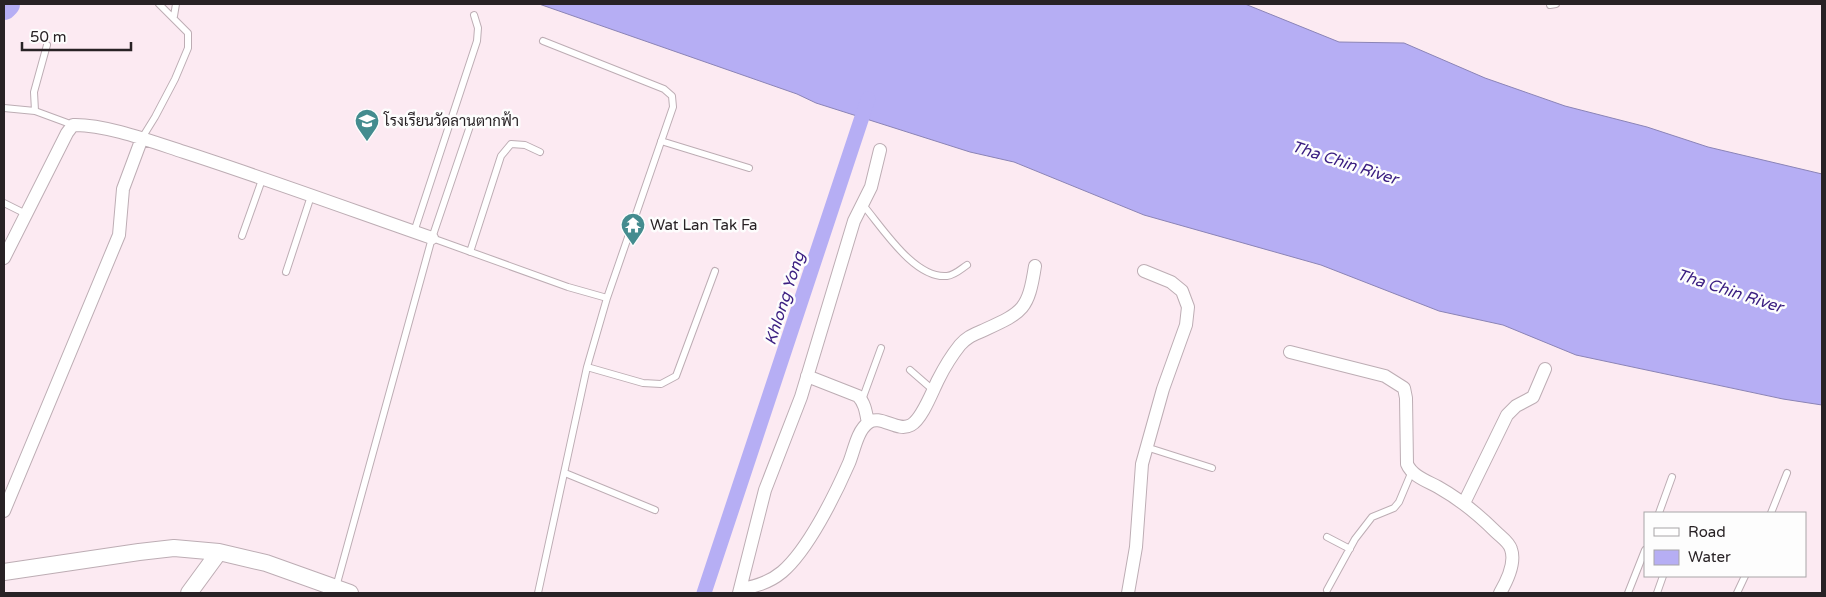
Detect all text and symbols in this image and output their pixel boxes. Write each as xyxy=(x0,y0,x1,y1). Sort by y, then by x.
scale bar xyxy=(22,20,131,52)
text: 50 m xyxy=(30,28,67,46)
school or university icon: โรงเรียนวัดลานตากฟ้า xyxy=(354,108,380,142)
place label: โรงเรียนวัดลานตากฟ้า xyxy=(383,111,519,130)
water label: Tha Chin River xyxy=(1289,136,1402,190)
temple icon: Wat Lan Tak Fa xyxy=(620,212,646,246)
place label: Wat Lan Tak Fa xyxy=(650,216,757,234)
water label: Khlong Yong xyxy=(760,248,810,347)
water label: Tha Chin River xyxy=(1674,264,1787,318)
legend xyxy=(1644,512,1806,577)
text: Road xyxy=(1688,523,1726,541)
text: Water xyxy=(1688,548,1731,566)

